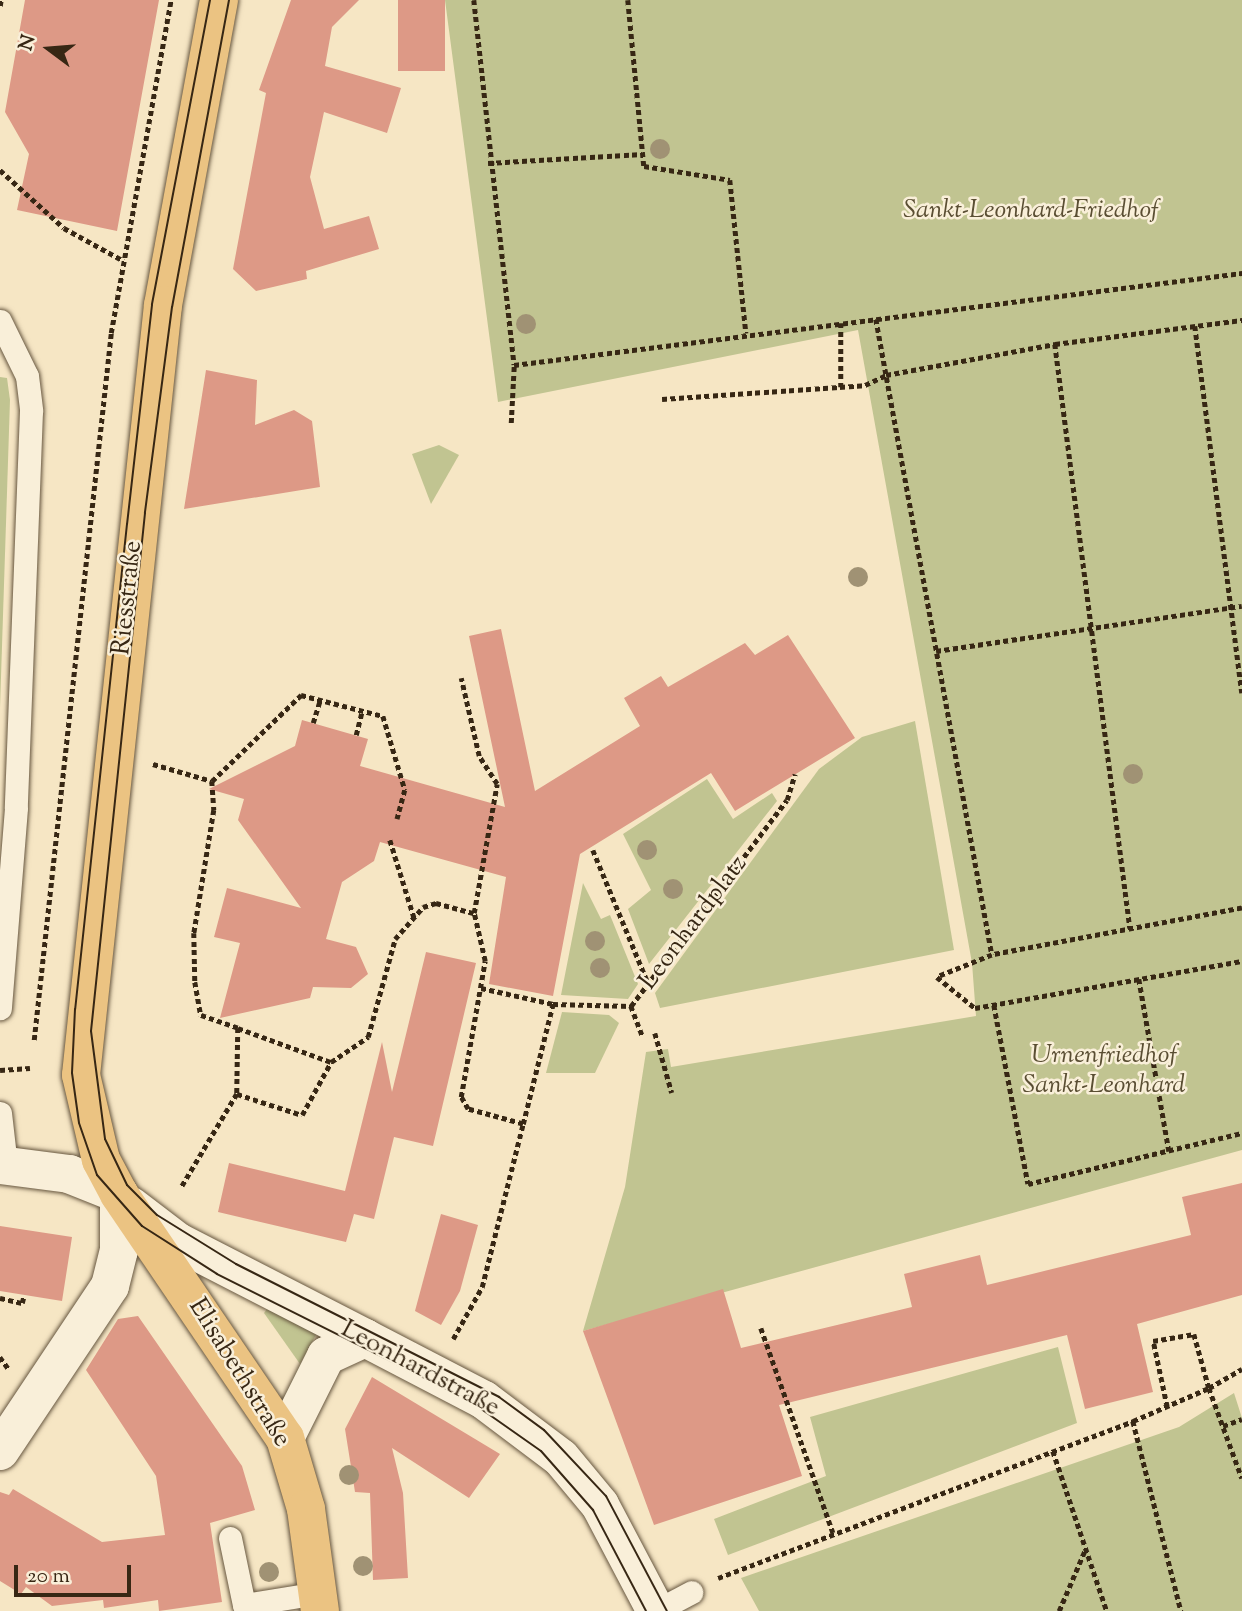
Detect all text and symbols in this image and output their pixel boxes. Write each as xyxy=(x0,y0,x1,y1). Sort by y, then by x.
north arrow xyxy=(14,14,84,84)
text: N xyxy=(13,32,43,54)
park label: Sankt-Leonhard-Friedhof xyxy=(903,195,1159,227)
street label: Riesstraße xyxy=(106,539,150,657)
street label: Leonhardplatz xyxy=(633,850,755,996)
park label: Urnenfriedhof Sankt-Leonhard xyxy=(1023,1040,1185,1102)
street label: Elisabethstraße xyxy=(181,1293,297,1453)
street label: Leonhardstraße xyxy=(335,1314,505,1424)
scale bar xyxy=(18,1552,135,1596)
text: 20 m xyxy=(27,1562,70,1592)

